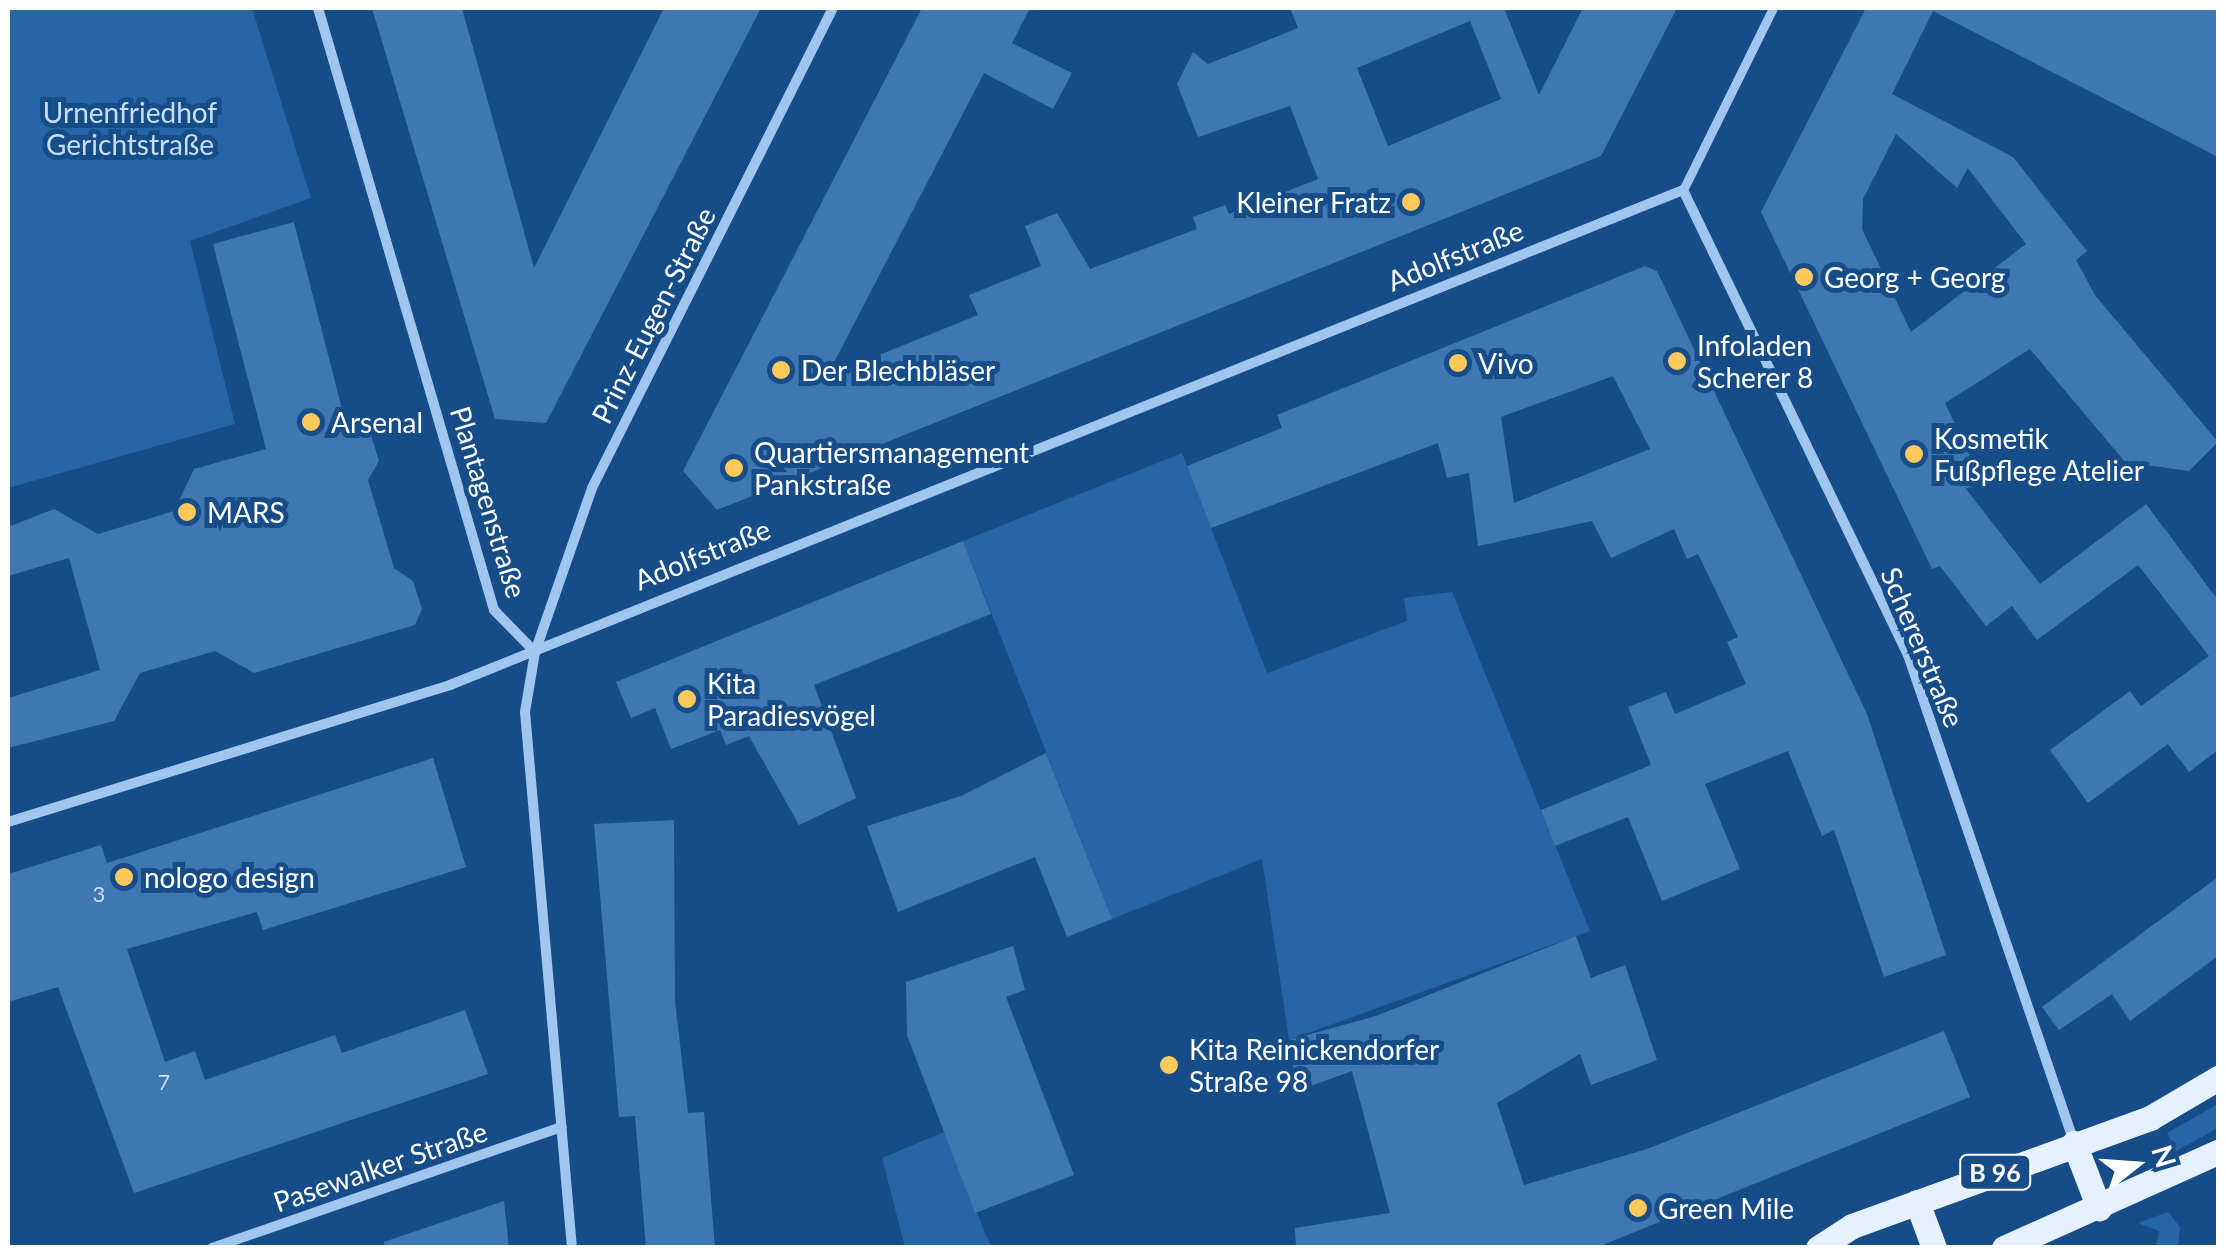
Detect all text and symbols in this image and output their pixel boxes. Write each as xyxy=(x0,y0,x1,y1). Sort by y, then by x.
park label: Urnenfriedhof Gerichtstraße xyxy=(43,95,217,161)
place label: Kleiner Fratz xyxy=(1236,185,1391,219)
marker: Kleiner Fratz xyxy=(1400,191,1422,213)
street label: Prinz-Eugen-Straße xyxy=(584,201,722,429)
street label: Adolfstraße xyxy=(1382,213,1528,297)
place label: Georg + Georg xyxy=(1824,260,2005,294)
marker: Georg + Georg xyxy=(1793,266,1815,288)
place label: Infoladen Scherer 8 xyxy=(1697,328,1814,394)
place label: Vivo xyxy=(1478,346,1534,380)
marker: Infoladen Scherer 8 xyxy=(1666,350,1688,372)
marker: Vivo xyxy=(1447,352,1469,374)
place label: Der Blechbläser xyxy=(801,353,996,387)
marker: Der Blechbläser xyxy=(770,359,792,381)
street label: Plantagenstraße xyxy=(444,402,534,602)
place label: Arsenal xyxy=(331,405,423,439)
marker: Arsenal xyxy=(300,411,322,433)
place label: Kosmetik Fußpflege Atelier xyxy=(1934,421,2145,487)
place label: Quartiersmanagement Pankstraße xyxy=(754,435,1029,501)
marker: Kosmetik Fußpflege Atelier xyxy=(1903,443,1925,465)
marker: Quartiersmanagement Pankstraße xyxy=(723,457,745,479)
place label: MARS xyxy=(207,495,285,529)
marker: MARS xyxy=(176,501,198,523)
street label: Adolfstraße xyxy=(629,512,775,596)
street label: Schererstraße xyxy=(1874,562,1972,732)
place label: Kita Paradiesvögel xyxy=(707,666,876,732)
marker: Kita Paradiesvögel xyxy=(676,688,698,710)
place label: nologo design xyxy=(144,860,315,894)
marker: nologo design xyxy=(113,866,135,888)
house number: 3 xyxy=(93,881,105,907)
place label: Kita Reinickendorfer Straße 98 xyxy=(1189,1032,1439,1098)
marker: Kita Reinickendorfer Straße 98 xyxy=(1158,1054,1180,1076)
house number: 7 xyxy=(158,1069,170,1095)
street label: Pasewalker Straße xyxy=(268,1114,492,1218)
north arrow xyxy=(2086,1115,2186,1215)
text: N xyxy=(2145,1141,2184,1172)
road number: B 96 xyxy=(1958,1152,2032,1192)
place label: Green Mile xyxy=(1658,1191,1794,1225)
marker: Green Mile xyxy=(1627,1197,1649,1219)

